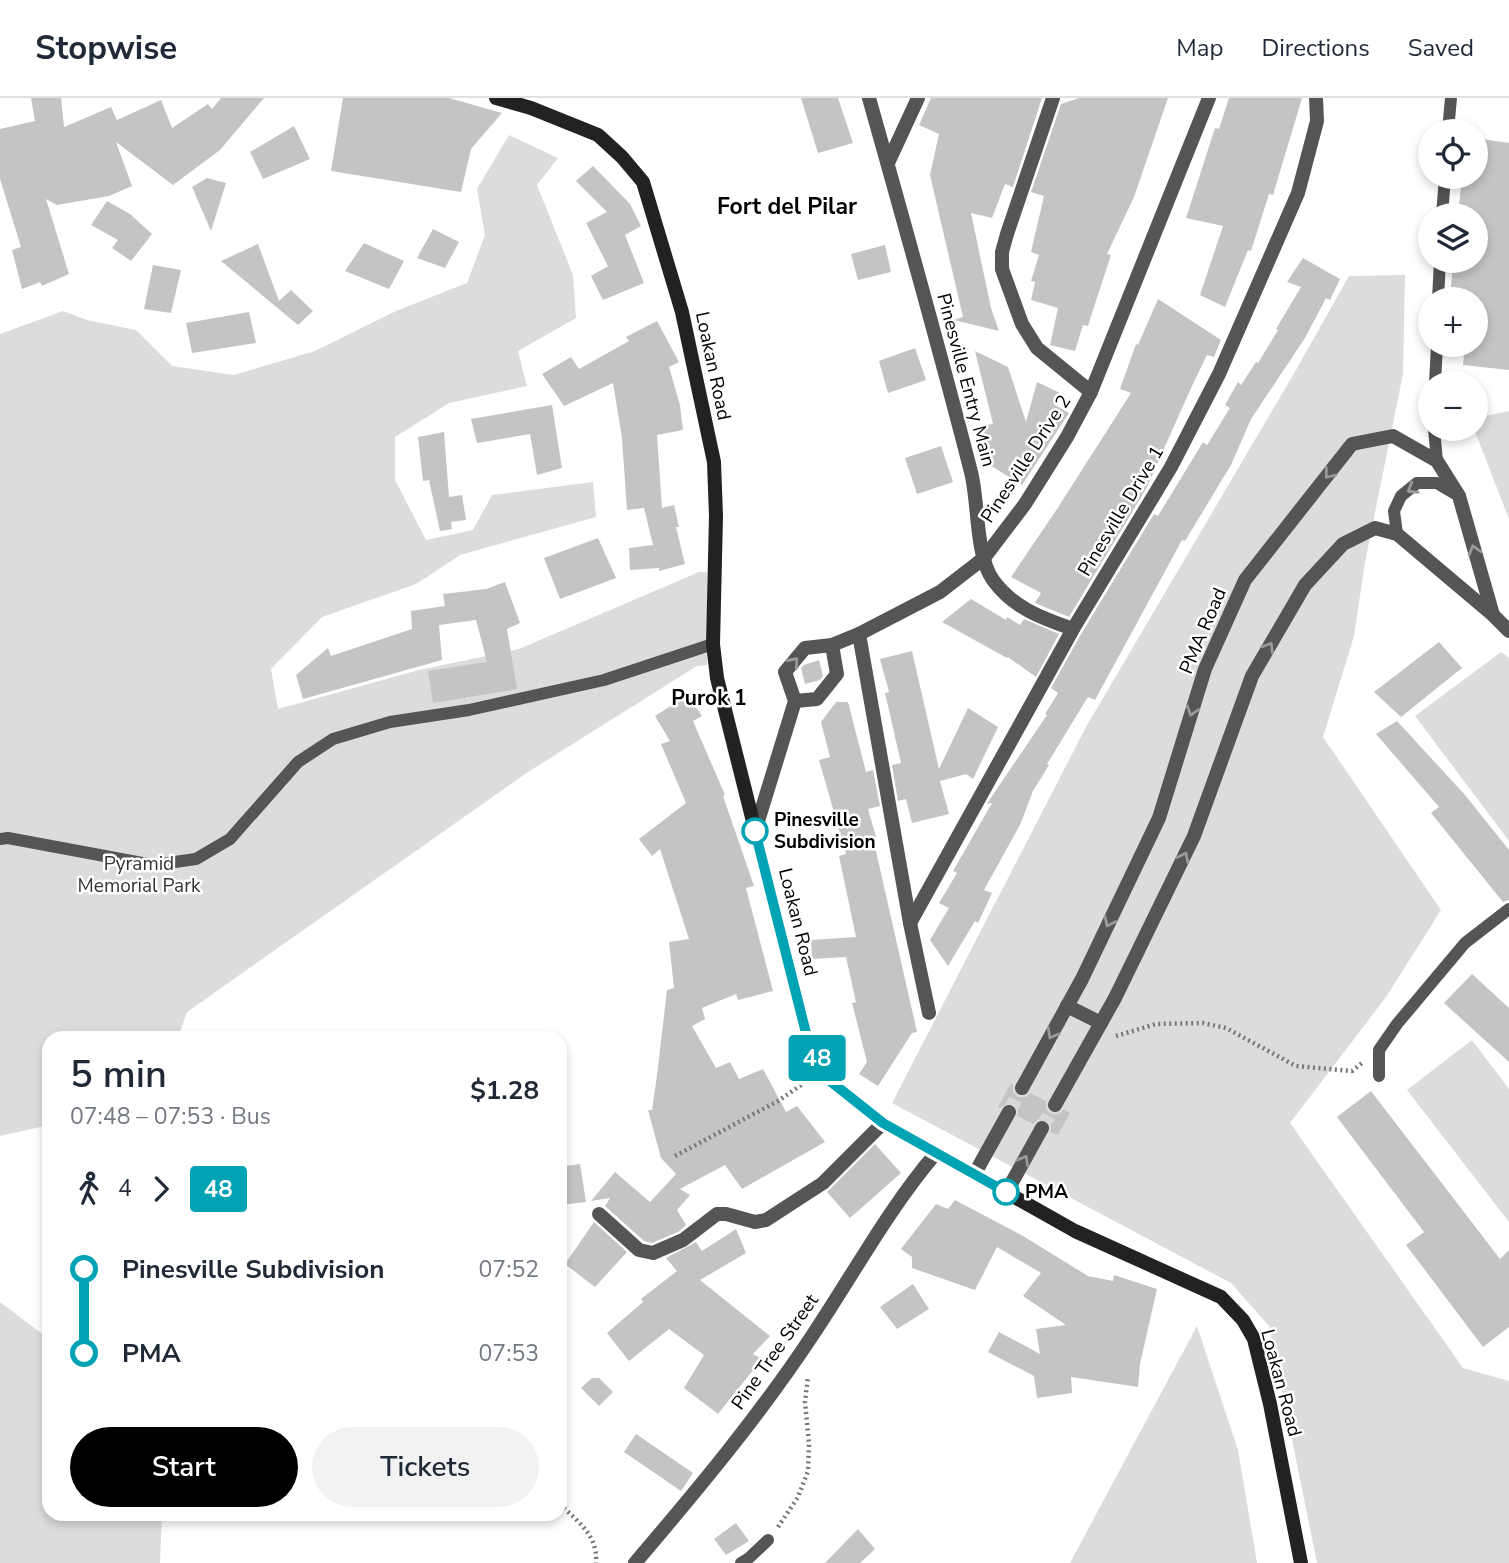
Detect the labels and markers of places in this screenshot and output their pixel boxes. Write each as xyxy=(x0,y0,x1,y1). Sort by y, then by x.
place label: Pinesville Subdivision xyxy=(774,807,876,855)
marker: Pinesville Subdivision xyxy=(742,818,768,844)
marker: PMA xyxy=(993,1179,1019,1205)
place label: PMA xyxy=(1025,1179,1069,1205)

